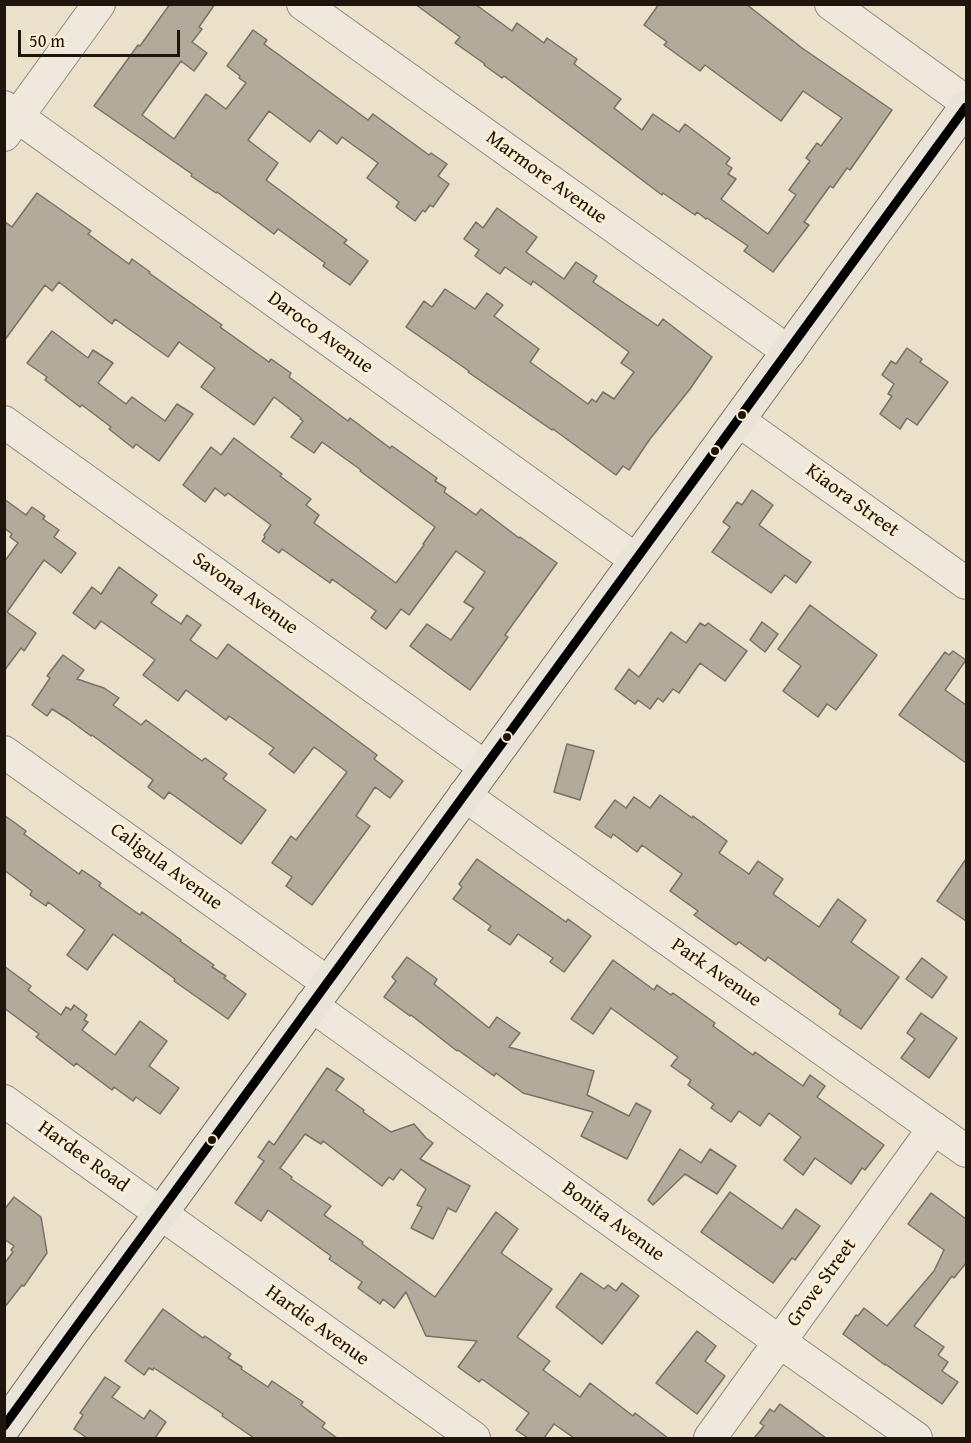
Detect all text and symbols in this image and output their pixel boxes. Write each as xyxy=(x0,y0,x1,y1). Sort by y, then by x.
scale bar xyxy=(21,18,183,56)
text: 50 m xyxy=(29,27,65,54)
street label: Marmore Avenue xyxy=(481,126,611,230)
street label: Daroco Avenue xyxy=(263,287,377,379)
unlabelled marker xyxy=(736,409,748,421)
unlabelled marker xyxy=(709,445,721,457)
street label: Kiaora Street xyxy=(801,459,903,543)
street label: Savona Avenue xyxy=(187,547,303,641)
unlabelled marker xyxy=(501,731,513,743)
street label: Caligula Avenue xyxy=(105,818,227,916)
street label: Park Avenue xyxy=(666,933,766,1013)
street label: Hardee Road xyxy=(33,1116,133,1198)
unlabelled marker xyxy=(206,1134,218,1146)
street label: Bonita Avenue xyxy=(557,1177,669,1267)
street label: Grove Street xyxy=(782,1234,862,1332)
street label: Hardie Avenue xyxy=(260,1280,374,1372)

